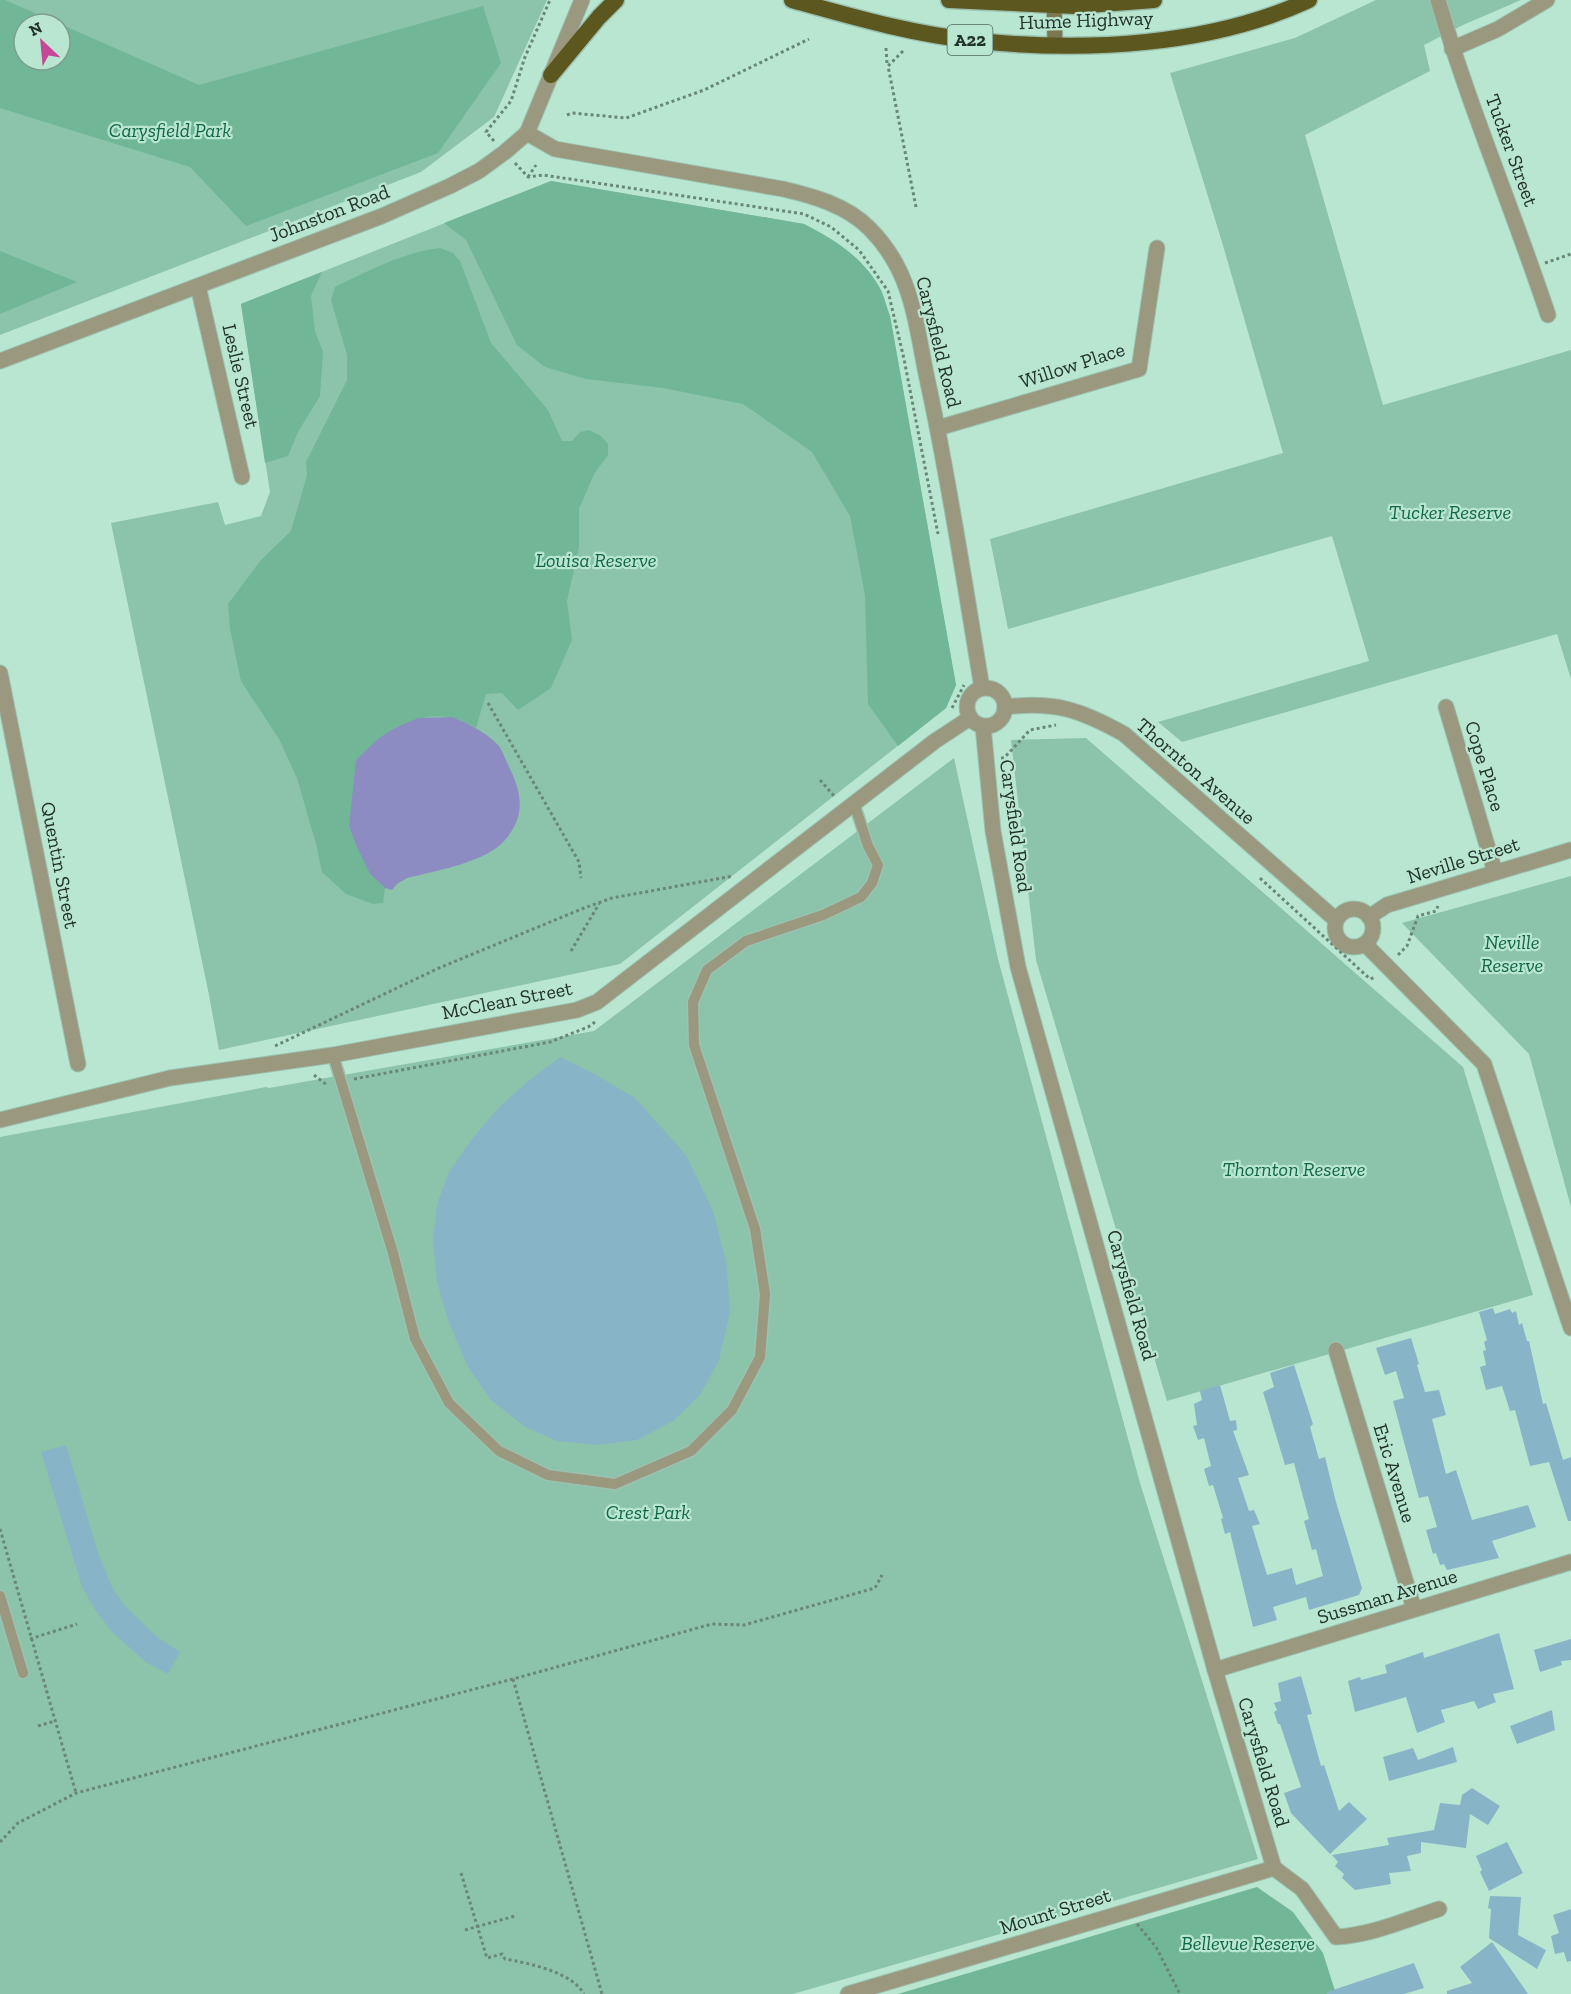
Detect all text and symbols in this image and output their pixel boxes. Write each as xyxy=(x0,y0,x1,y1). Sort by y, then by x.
street label: Hume Highway xyxy=(1018,6,1154,34)
north arrow xyxy=(12,12,72,72)
text: N xyxy=(26,18,45,40)
road number: A22 xyxy=(948,25,992,55)
street label: Tucker Street xyxy=(1481,91,1544,210)
park label: Carysfield Park xyxy=(109,118,231,142)
street label: Johnston Road xyxy=(265,179,393,247)
street label: Carysfield Road xyxy=(911,274,967,410)
street label: Leslie Street xyxy=(217,321,265,431)
street label: Willow Place xyxy=(1016,337,1128,393)
park label: Tucker Reserve xyxy=(1389,500,1511,524)
park label: Louisa Reserve xyxy=(535,548,657,572)
street label: Thornton Avenue xyxy=(1131,713,1261,829)
street label: Cope Place xyxy=(1460,718,1510,814)
street label: Carysfield Road xyxy=(995,758,1037,894)
street label: Quentin Street xyxy=(36,800,84,931)
street label: Neville Street xyxy=(1404,831,1523,888)
park label: Neville Reserve xyxy=(1481,930,1543,977)
street label: McClean Street xyxy=(440,975,575,1024)
park label: Thornton Reserve xyxy=(1223,1157,1365,1181)
street label: Carysfield Road xyxy=(1102,1227,1162,1363)
street label: Eric Avenue xyxy=(1369,1421,1421,1525)
park label: Crest Park xyxy=(606,1500,690,1524)
street label: Sussman Avenue xyxy=(1314,1563,1460,1629)
street label: Carysfield Road xyxy=(1233,1694,1295,1830)
street label: Mount Street xyxy=(997,1883,1114,1939)
park label: Bellevue Reserve xyxy=(1181,1931,1315,1955)

